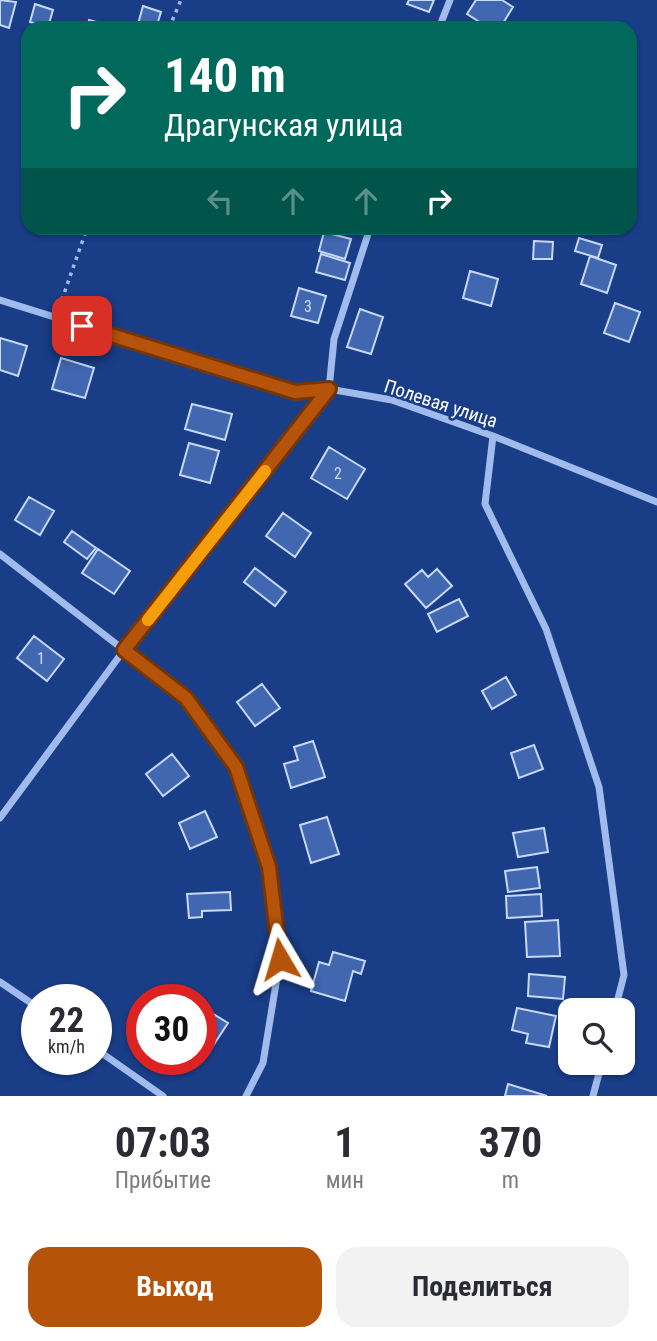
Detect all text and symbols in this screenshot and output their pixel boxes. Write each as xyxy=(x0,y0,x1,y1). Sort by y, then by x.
text: 140 m xyxy=(164,47,286,104)
icon: right xyxy=(49,49,140,140)
text: Драгунская улица xyxy=(164,106,403,144)
icon: left xyxy=(201,182,239,220)
icon: ahead xyxy=(274,182,312,220)
icon: ahead xyxy=(347,182,385,220)
icon: right xyxy=(420,182,458,220)
pin xyxy=(52,296,112,356)
house number: 3 xyxy=(304,297,312,316)
icon: arrive xyxy=(63,307,101,345)
street label: Полевая улица xyxy=(381,374,500,433)
house number: 2 xyxy=(334,464,342,483)
house number: 1 xyxy=(37,649,45,668)
position arrow xyxy=(243,922,317,996)
speed limit sign: 30 xyxy=(126,984,217,1075)
map controls xyxy=(558,998,635,1075)
button: search xyxy=(558,998,635,1075)
text: 22 xyxy=(49,1000,84,1041)
text: km/h xyxy=(48,1036,85,1057)
text: 07:03 xyxy=(115,1118,211,1167)
text: 1 xyxy=(334,1118,355,1167)
text: 370 xyxy=(479,1118,542,1167)
text: Прибытие xyxy=(115,1167,211,1194)
text: мин xyxy=(326,1167,364,1194)
text: m xyxy=(502,1167,519,1194)
button: Выход xyxy=(28,1247,322,1327)
button: Поделиться xyxy=(336,1247,629,1327)

